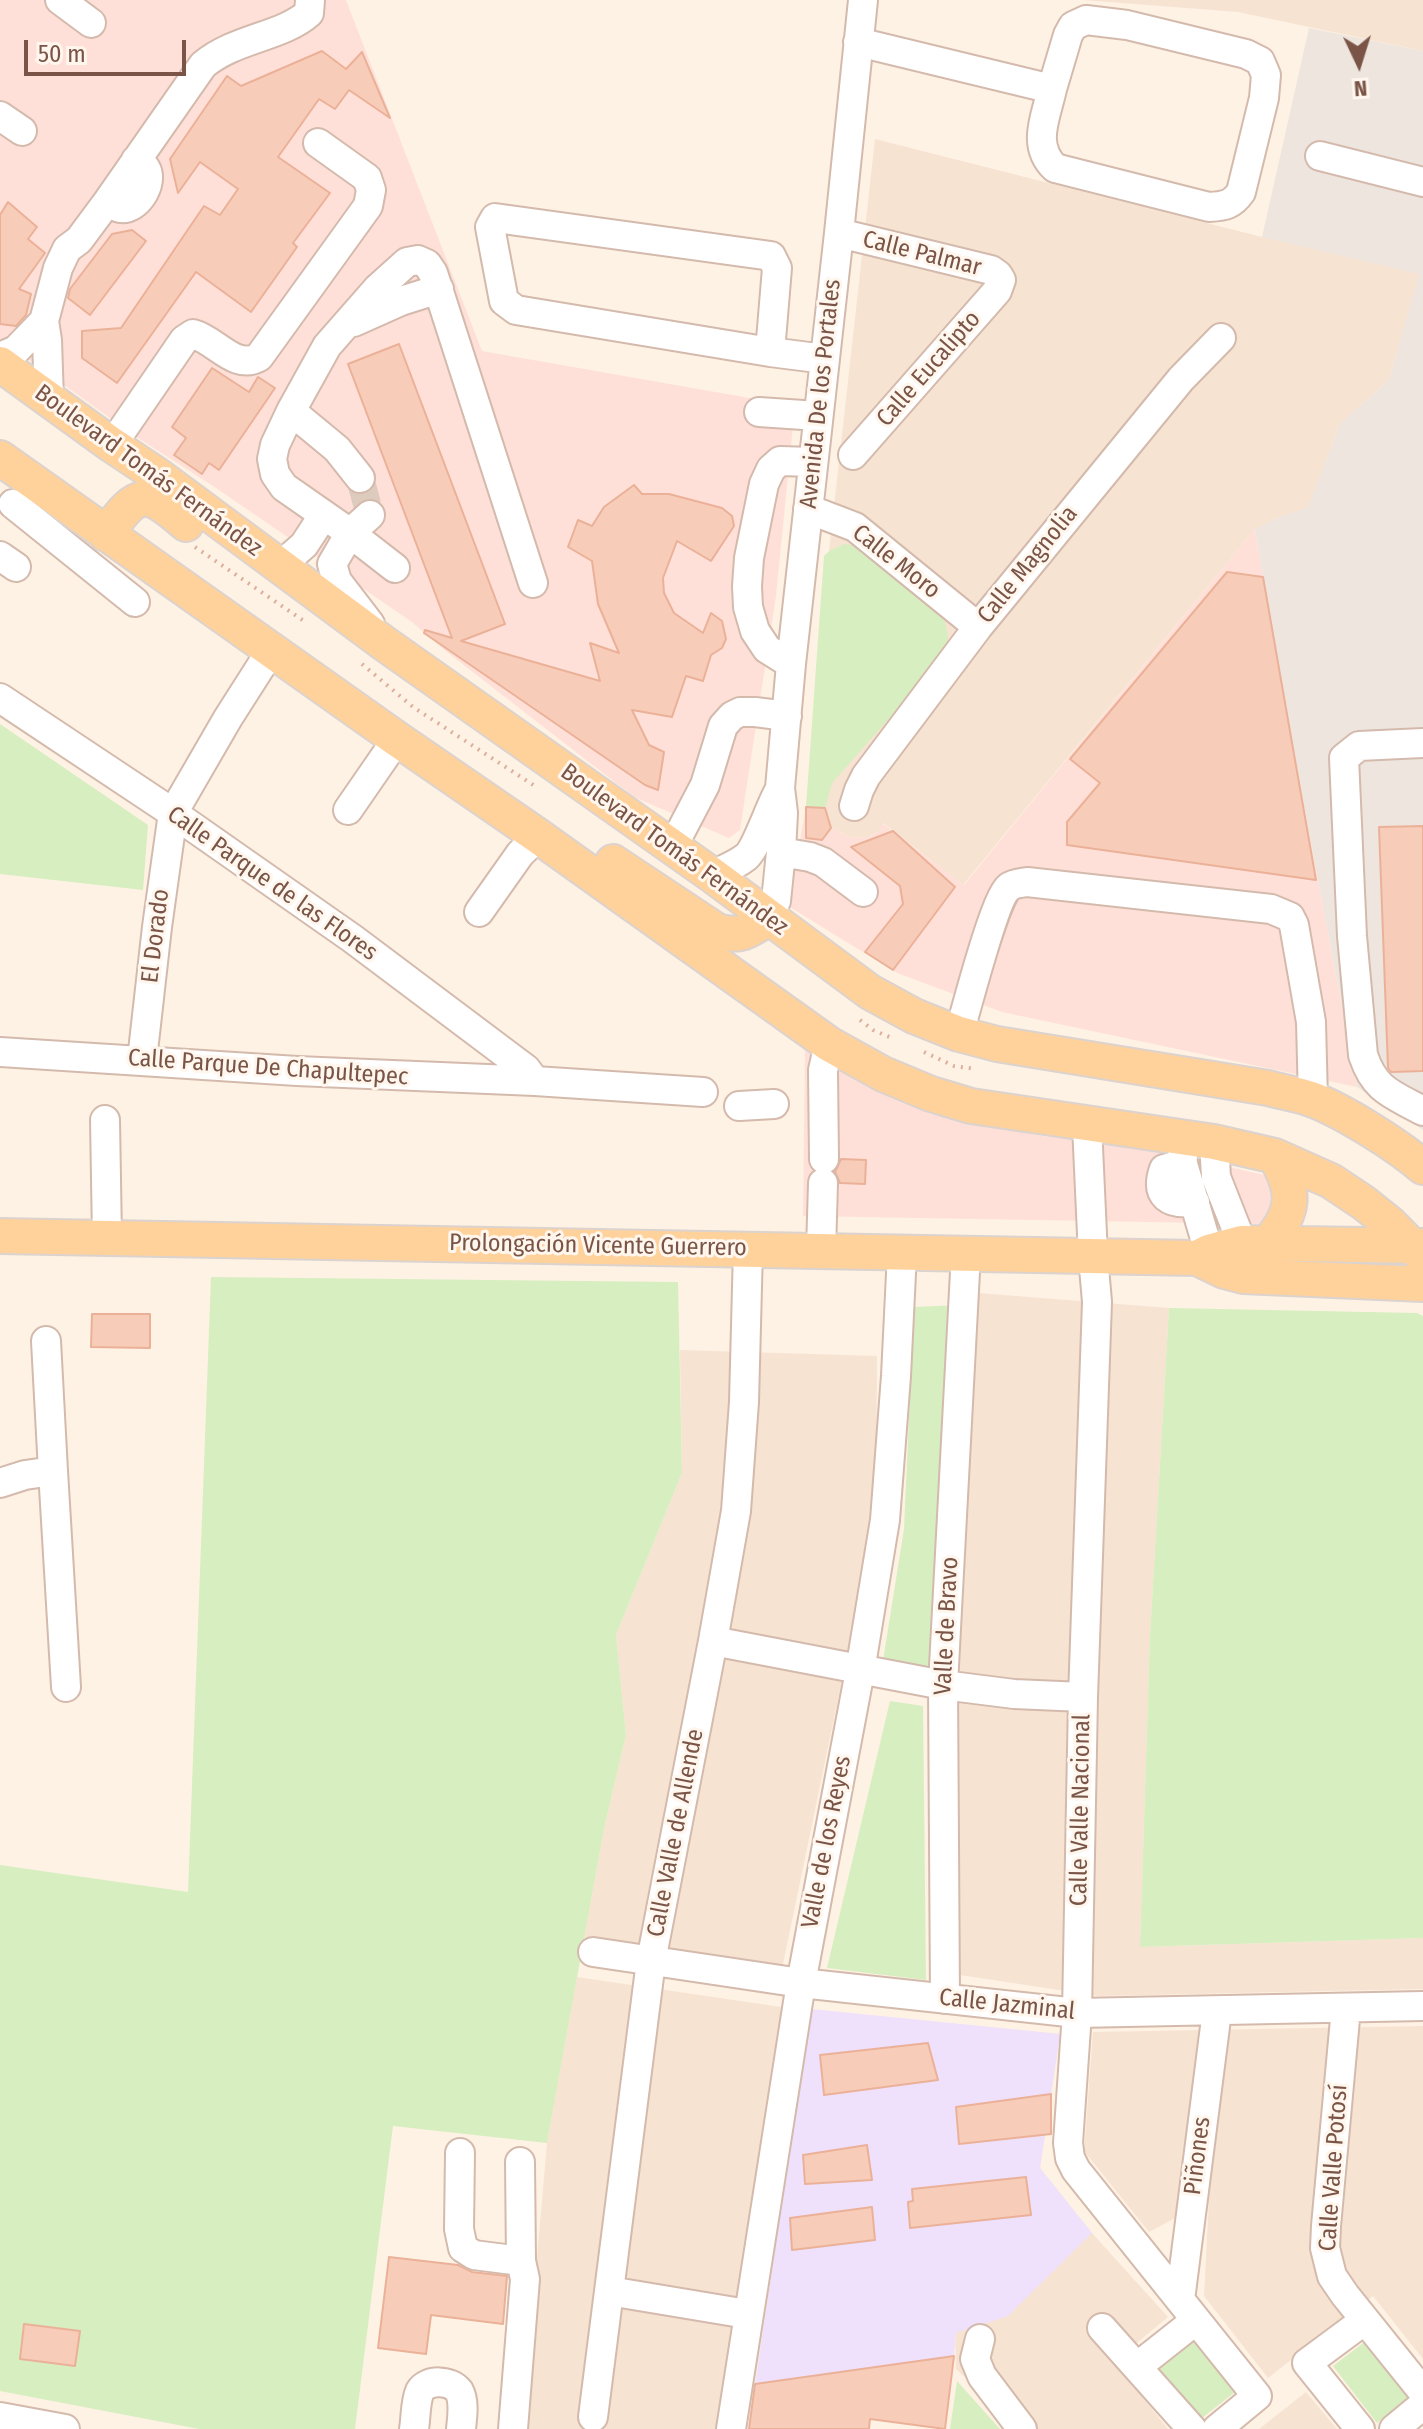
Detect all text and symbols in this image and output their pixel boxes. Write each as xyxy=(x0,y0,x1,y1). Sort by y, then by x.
scale bar xyxy=(28,24,190,74)
north arrow xyxy=(1319,24,1399,104)
text: 50 m xyxy=(38,40,86,68)
text: N xyxy=(1353,75,1368,102)
street label: Calle Palmar xyxy=(860,225,984,283)
street label: Avenida De los Portales xyxy=(795,278,847,510)
street label: Calle Eucalipto xyxy=(871,305,987,433)
street label: Boulevard Tomás Fernández xyxy=(29,379,267,563)
street label: Calle Magnolia xyxy=(972,500,1084,630)
street label: Calle Moro xyxy=(846,519,946,605)
street label: Boulevard Tomás Fernández xyxy=(555,758,793,942)
street label: Calle Parque de las Flores xyxy=(161,800,383,968)
street label: El Dorado xyxy=(136,887,176,985)
street label: Calle Parque De Chapultepec xyxy=(127,1044,409,1092)
street label: Prolongación Vicente Guerrero xyxy=(449,1229,747,1263)
street label: Valle de Bravo xyxy=(929,1556,965,1696)
street label: Calle Valle Nacional xyxy=(1065,1714,1097,1906)
street label: Calle Valle de Allende xyxy=(642,1727,710,1939)
street label: Valle de los Reyes xyxy=(796,1753,858,1931)
street label: Calle Jazminal xyxy=(938,1984,1076,2026)
street label: Calle Valle Potosí xyxy=(1314,2084,1354,2252)
street label: Piñones xyxy=(1179,2115,1217,2197)

